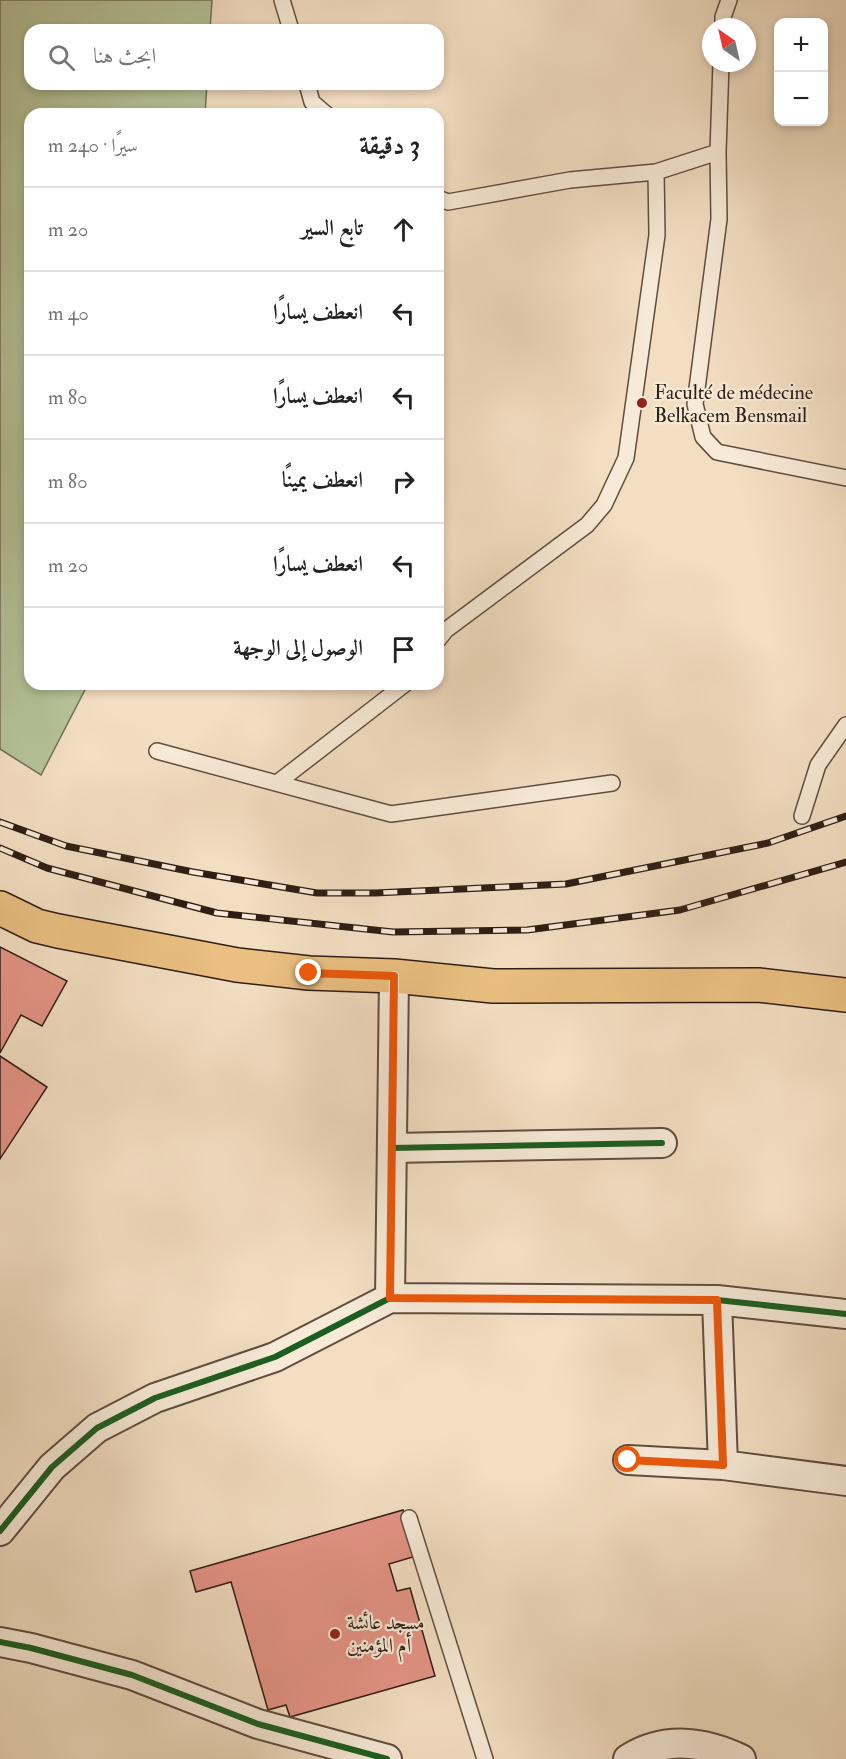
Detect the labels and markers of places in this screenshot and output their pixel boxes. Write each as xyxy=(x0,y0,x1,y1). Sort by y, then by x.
place label: Faculté de médecine Belkacem Bensmail xyxy=(654,380,813,428)
marker: Faculté de médecine Belkacem Bensmail xyxy=(635,396,649,410)
place label: مسجد عائشة أم المؤمنين xyxy=(347,1610,425,1663)
marker: مسجد عائشة أم المؤمنين xyxy=(328,1627,342,1641)

